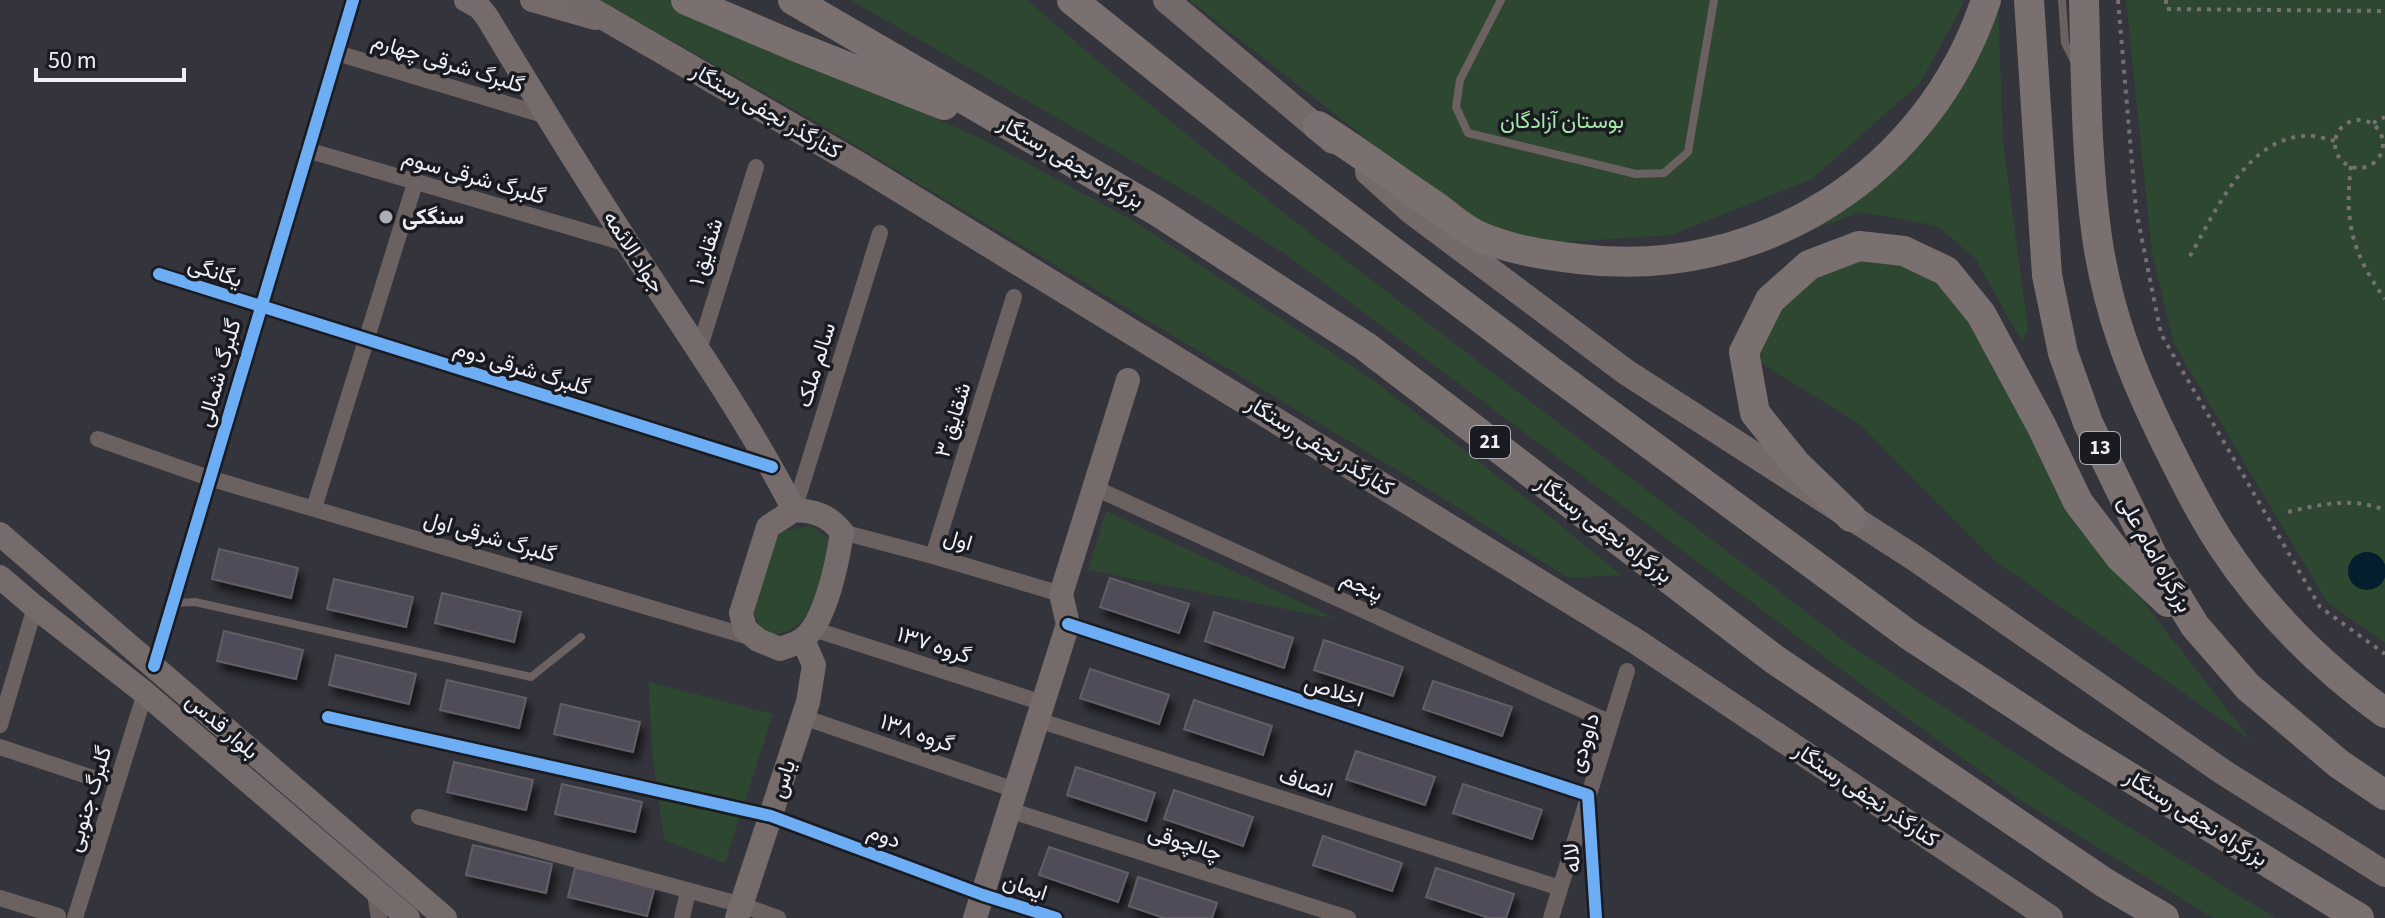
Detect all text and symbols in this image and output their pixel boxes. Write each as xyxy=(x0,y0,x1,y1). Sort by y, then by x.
street label: گلبرگ شرقی چهارم xyxy=(368,25,528,101)
scale bar xyxy=(36,32,184,82)
text: 50 m xyxy=(48,43,97,78)
street label: کنارگذر نجفی رستگار xyxy=(684,54,847,167)
park label: بوستان آزادگان xyxy=(1500,105,1624,137)
street label: بزرگراه نجفی رستگار xyxy=(991,107,1150,217)
street label: گلبرگ شرقی سوم xyxy=(399,141,550,213)
place label: سنگکی xyxy=(402,201,464,233)
street label: جواد الائمه xyxy=(595,204,673,300)
marker: سنگکی xyxy=(377,208,395,226)
street label: شقایق ۱ xyxy=(681,215,731,289)
street label: یگانگی xyxy=(184,248,246,296)
street label: گلبرگ شمالی xyxy=(188,315,250,431)
street label: سالم ملک xyxy=(788,319,844,411)
street label: گلبرگ شرقی دوم xyxy=(450,332,594,404)
street label: شقایق ۳ xyxy=(926,379,980,461)
street label: کنارگذر نجفی رستگار xyxy=(1239,387,1400,504)
road number: 21 xyxy=(1470,426,1510,458)
road number: 13 xyxy=(2080,432,2120,464)
street label: بزرگراه نجفی رستگار xyxy=(1528,466,1679,591)
street label: بزرگراه امام علی xyxy=(2110,490,2200,618)
street label: گلبرگ شرقی اول xyxy=(420,503,560,571)
street label: اول xyxy=(940,521,976,559)
street label: پنجم xyxy=(1336,562,1388,610)
street label: گروه ۱۳۷ xyxy=(893,618,975,672)
street label: اخلاص xyxy=(1300,666,1368,716)
street label: بلوار قدس xyxy=(178,685,266,767)
street label: گروه ۱۳۸ xyxy=(876,705,958,761)
street label: داوودی xyxy=(1560,709,1608,777)
street label: کنارگذر نجفی رستگار xyxy=(1786,734,1945,856)
street label: گلبرگ جنوبی xyxy=(58,742,120,856)
street label: یاس xyxy=(762,756,804,802)
street label: انصاف xyxy=(1275,759,1337,807)
street label: بزرگراه نجفی رستگار xyxy=(2117,761,2274,875)
street label: دوم xyxy=(863,815,905,857)
street label: چالچوقی xyxy=(1144,816,1226,870)
street label: لاله xyxy=(1555,842,1589,874)
street label: ایمان xyxy=(999,865,1051,909)

